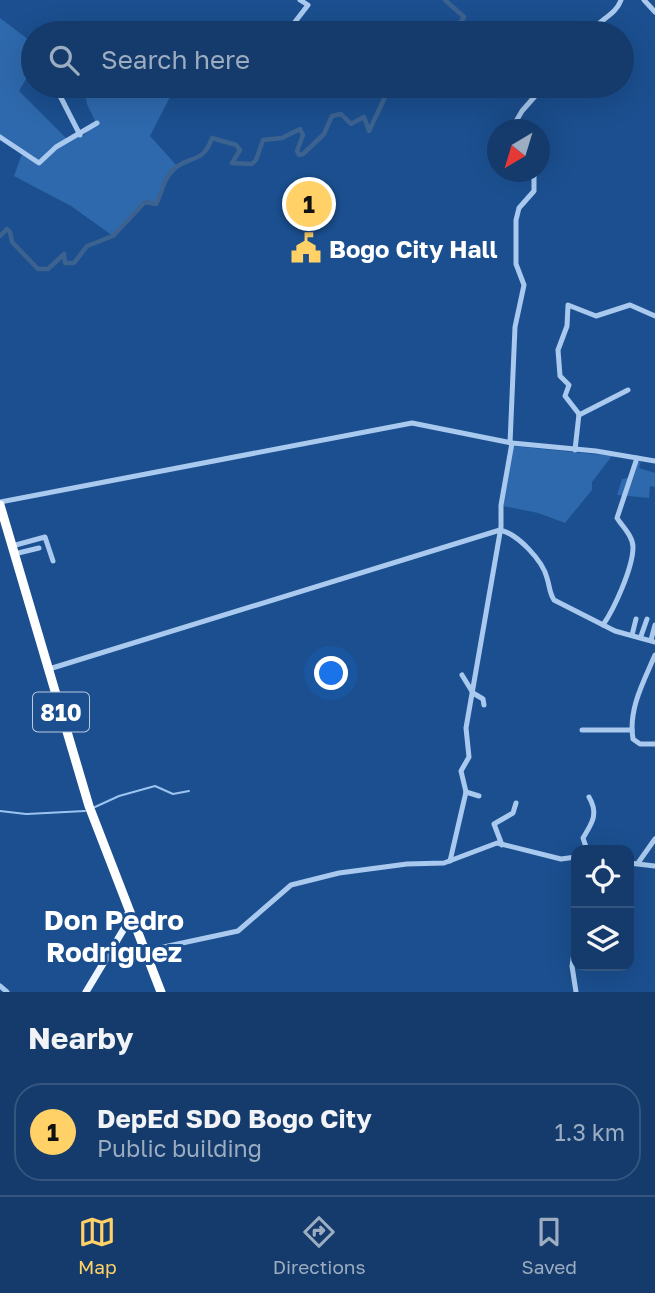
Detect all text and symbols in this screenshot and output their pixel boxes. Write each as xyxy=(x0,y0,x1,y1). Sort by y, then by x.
search box xyxy=(21,21,634,98)
icon: search xyxy=(45,41,83,79)
text: Search here xyxy=(101,44,250,75)
north arrow xyxy=(487,119,550,182)
pin: 1 xyxy=(286,178,332,230)
public building icon: Bogo City Hall xyxy=(289,231,323,265)
place label: Bogo City Hall xyxy=(329,234,498,263)
your location xyxy=(314,656,348,690)
road number: 810 xyxy=(33,692,89,732)
map controls xyxy=(571,845,634,971)
button: locate xyxy=(571,845,634,908)
district label: Don Pedro Rodriguez xyxy=(44,903,184,968)
button: layers xyxy=(571,908,634,971)
text: Nearby xyxy=(28,1020,133,1056)
text: DepEd SDO Bogo City xyxy=(97,1103,372,1134)
text: 1 xyxy=(47,1118,59,1146)
text: 1.3 km xyxy=(554,1118,625,1146)
text: Public building xyxy=(97,1134,262,1162)
tab: Map xyxy=(78,1213,117,1278)
tab: Directions xyxy=(273,1213,366,1278)
tab: Saved xyxy=(522,1213,577,1278)

